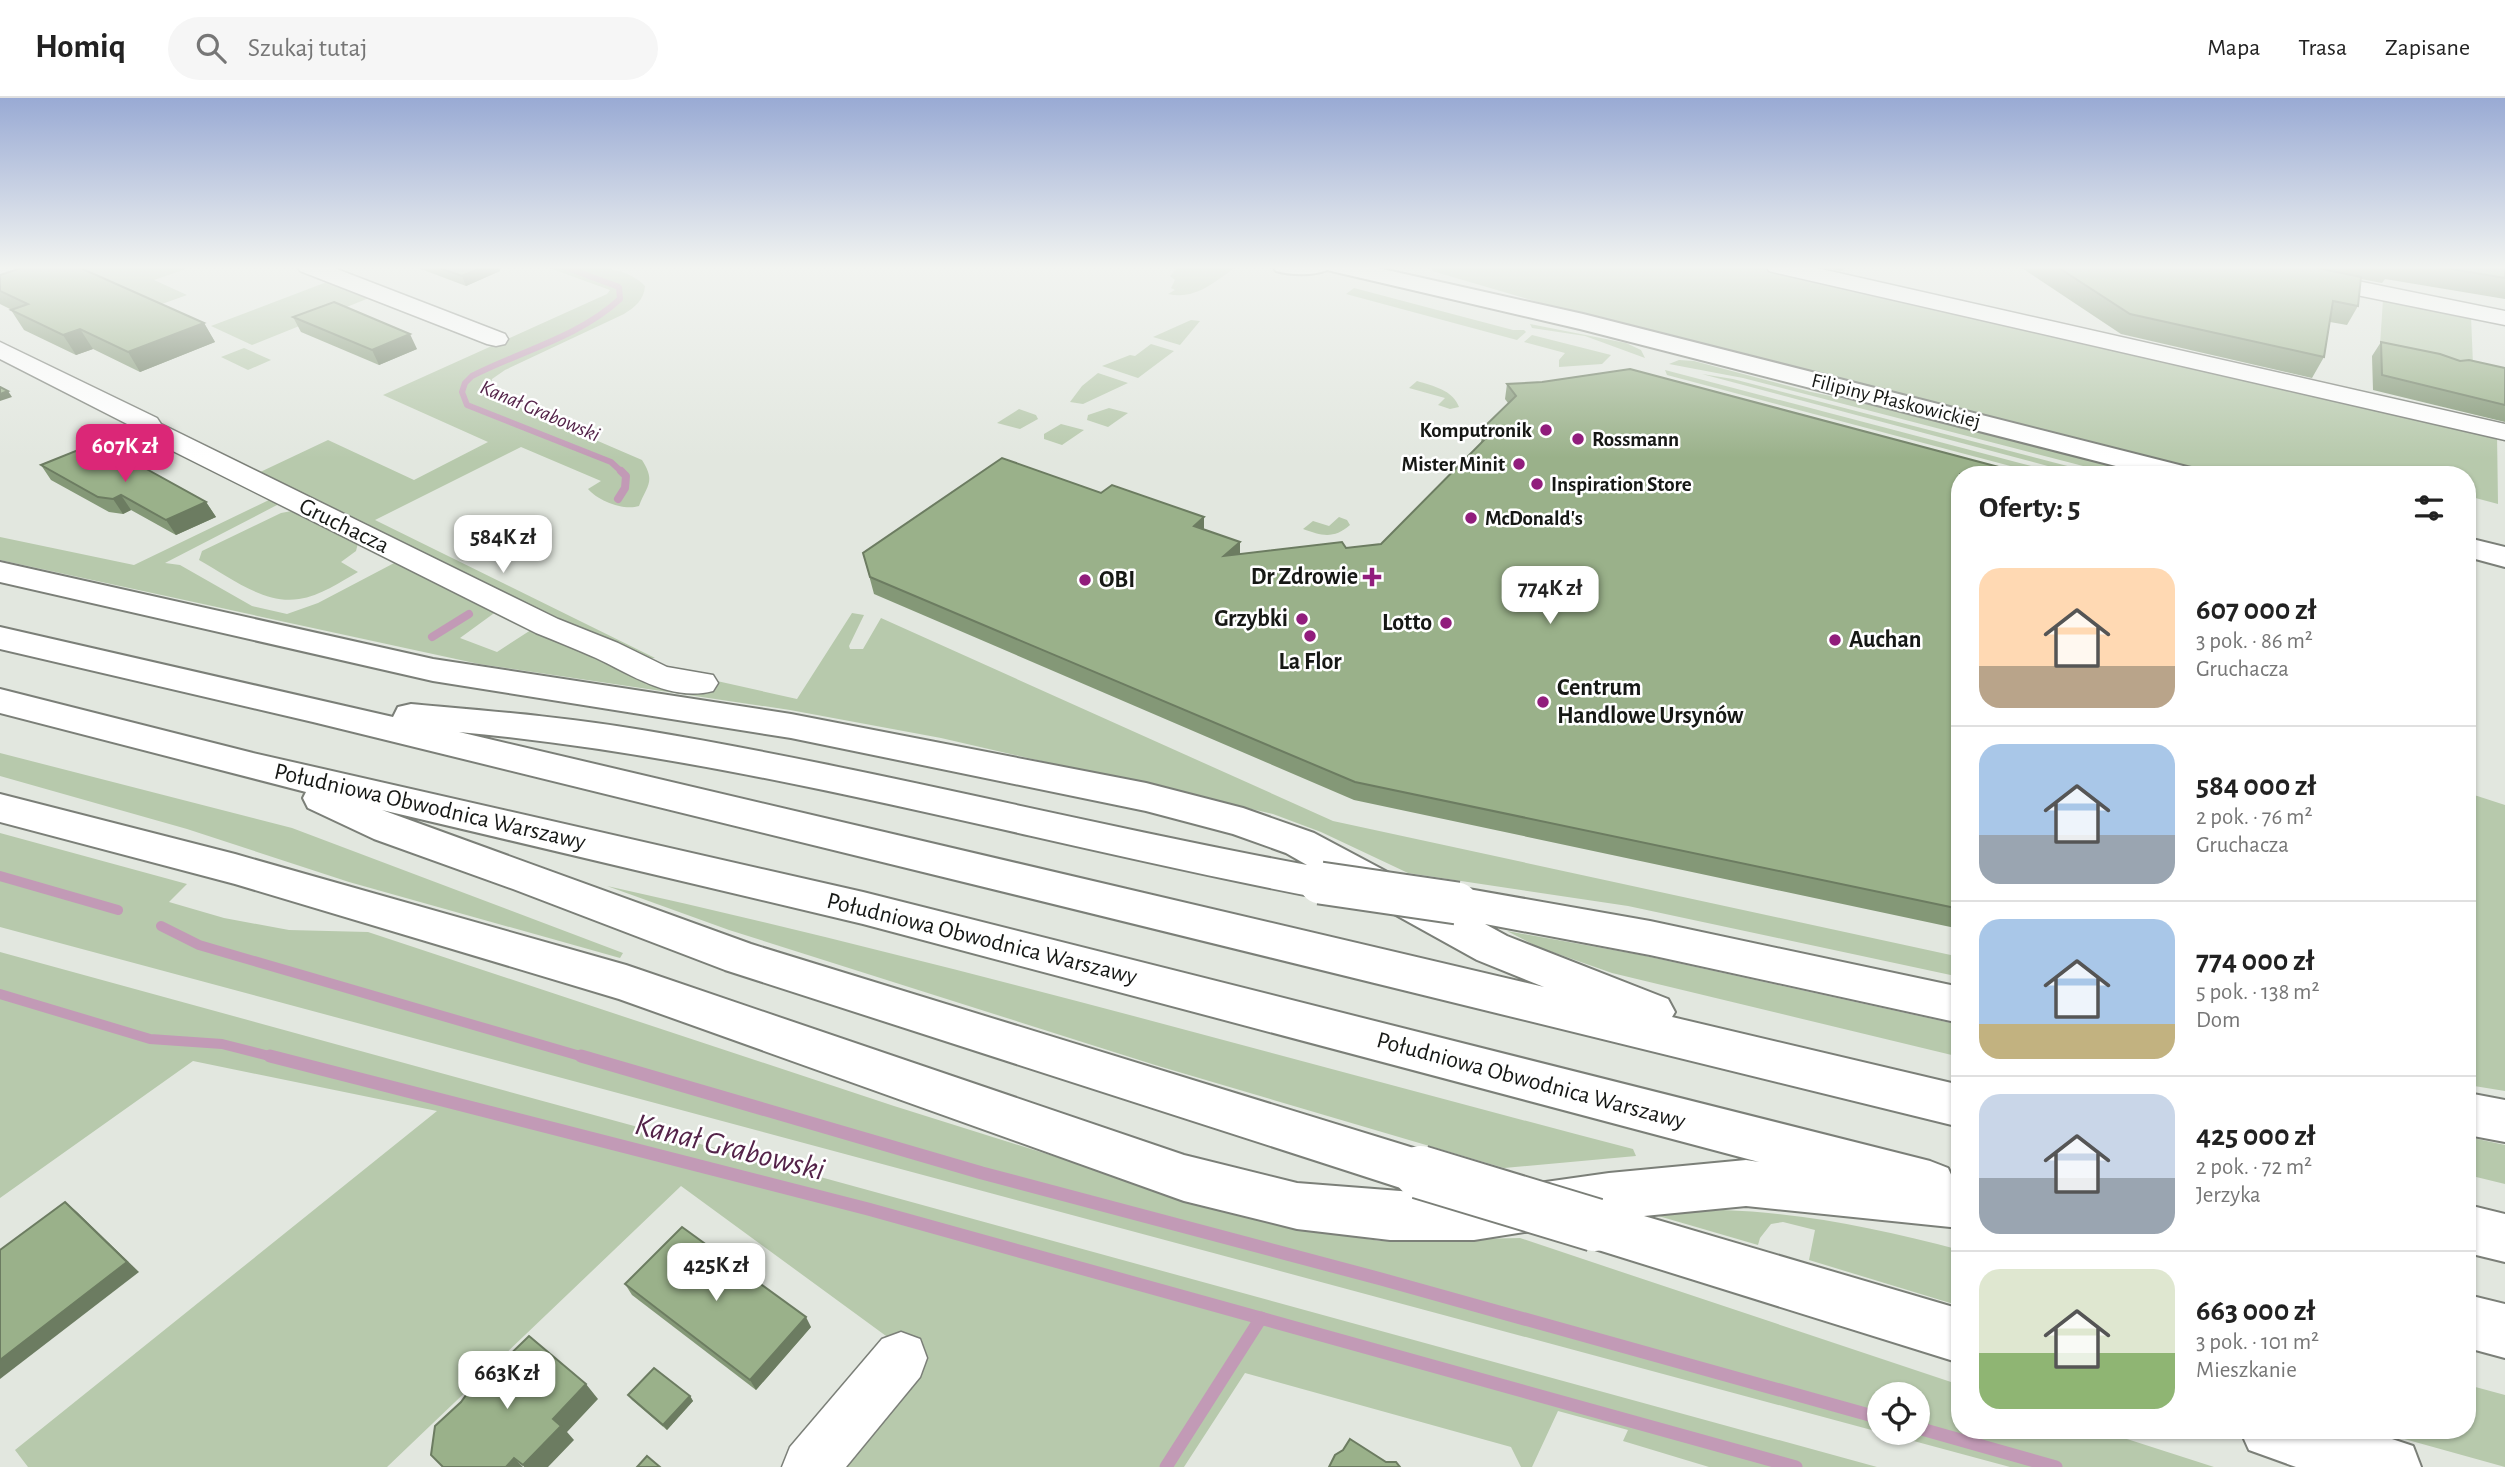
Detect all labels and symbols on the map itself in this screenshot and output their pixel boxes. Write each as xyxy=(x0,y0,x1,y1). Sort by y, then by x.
street label: Filipiny Płaskowickiej xyxy=(1809,370,1983,432)
water label: Kanał Grabowski xyxy=(477,376,603,446)
place label: Komputronik xyxy=(1420,420,1533,441)
marker: Komputronik xyxy=(1538,422,1554,438)
pin: 607K zł xyxy=(60,424,190,484)
place label: Rossmann xyxy=(1592,429,1679,450)
marker: Rossmann xyxy=(1570,431,1586,447)
place label: Mister Minit xyxy=(1401,454,1505,475)
marker: Mister Minit xyxy=(1511,456,1527,472)
place label: Inspiration Store xyxy=(1551,474,1692,495)
marker: Inspiration Store xyxy=(1529,476,1545,492)
street label: Gruchacza xyxy=(295,494,393,558)
place label: McDonald's xyxy=(1485,508,1583,529)
marker: McDonald's xyxy=(1463,510,1479,526)
pin: 584K zł xyxy=(438,516,568,575)
place label: Dr Zdrowie xyxy=(1251,565,1358,589)
pin: 774K zł xyxy=(1485,566,1615,626)
place label: OBI xyxy=(1099,568,1135,592)
marker: Dr Zdrowie xyxy=(1364,569,1380,585)
marker: OBI xyxy=(1077,572,1093,588)
place label: Grzybki xyxy=(1214,607,1288,631)
marker: Grzybki xyxy=(1294,611,1310,627)
place label: Lotto xyxy=(1382,611,1432,635)
marker: Lotto xyxy=(1438,615,1454,631)
marker: La Flor xyxy=(1302,628,1318,644)
place label: Auchan xyxy=(1849,628,1921,652)
marker: Auchan xyxy=(1827,632,1843,648)
place label: La Flor xyxy=(1278,650,1342,674)
place label: Centrum Handlowe Ursynów xyxy=(1557,676,1744,728)
marker: Centrum Handlowe Ursynów xyxy=(1535,694,1551,710)
street label: Południowa Obwodnica Warszawy xyxy=(272,759,588,855)
street label: Południowa Obwodnica Warszawy xyxy=(824,889,1140,989)
street label: Południowa Obwodnica Warszawy xyxy=(1374,1028,1688,1134)
water label: Kanał Grabowski xyxy=(632,1108,828,1186)
pin: 425K zł xyxy=(651,1244,781,1303)
pin: 663K zł xyxy=(442,1352,572,1411)

